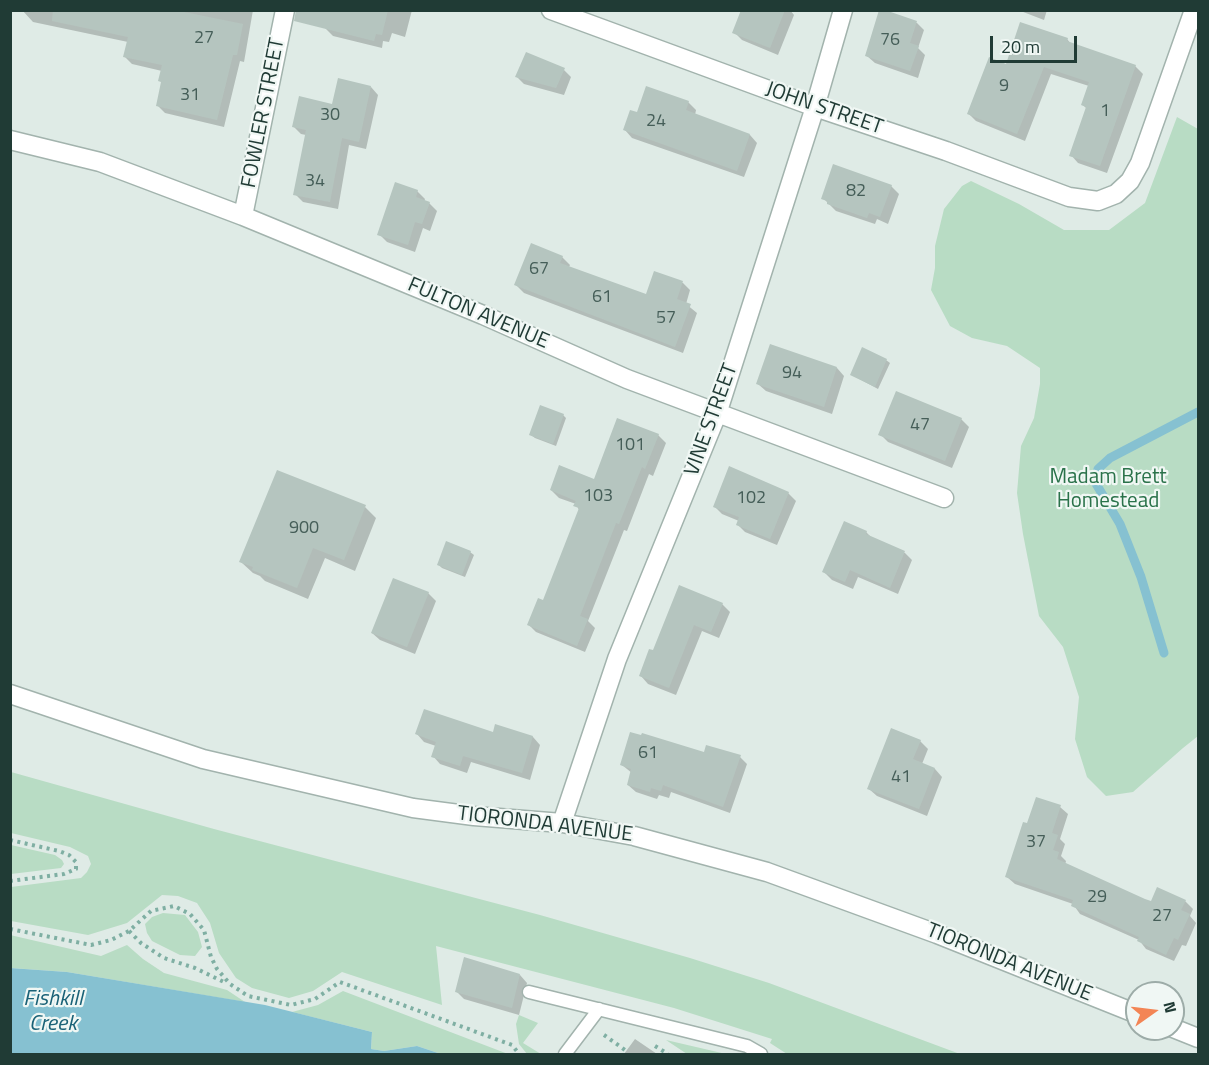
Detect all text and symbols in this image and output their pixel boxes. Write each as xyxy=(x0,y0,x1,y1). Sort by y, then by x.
scale bar xyxy=(993,24,1080,62)
house number: 27 xyxy=(194,28,214,50)
house number: 76 xyxy=(880,30,900,52)
text: 20 m xyxy=(1001,33,1040,60)
street label: FOWLER STREET xyxy=(237,36,291,190)
house number: 9 xyxy=(999,76,1009,98)
street label: JOHN STREET xyxy=(762,77,886,141)
house number: 31 xyxy=(180,85,200,107)
house number: 1 xyxy=(1100,101,1110,123)
house number: 30 xyxy=(320,105,340,127)
house number: 24 xyxy=(646,111,666,133)
house number: 34 xyxy=(305,171,325,193)
house number: 82 xyxy=(846,181,866,203)
house number: 67 xyxy=(529,259,549,281)
street label: FULTON AVENUE xyxy=(404,273,552,355)
house number: 61 xyxy=(592,287,612,309)
house number: 57 xyxy=(656,308,676,330)
street label: VINE STREET xyxy=(680,361,744,479)
house number: 94 xyxy=(782,363,802,385)
house number: 47 xyxy=(910,415,930,437)
house number: 101 xyxy=(615,435,645,457)
park label: Madam Brett Homestead xyxy=(1049,465,1167,515)
house number: 103 xyxy=(583,486,613,508)
house number: 102 xyxy=(736,488,766,510)
house number: 900 xyxy=(289,518,319,540)
house number: 61 xyxy=(638,743,658,765)
house number: 41 xyxy=(891,767,911,789)
street label: TIORONDA AVENUE xyxy=(456,802,634,848)
house number: 37 xyxy=(1026,832,1046,854)
house number: 29 xyxy=(1087,887,1107,909)
house number: 27 xyxy=(1152,906,1172,928)
street label: TIORONDA AVENUE xyxy=(922,918,1096,1008)
north arrow xyxy=(1125,981,1185,1041)
water label: Fishkill Creek xyxy=(23,987,83,1038)
text: N xyxy=(1158,999,1184,1015)

